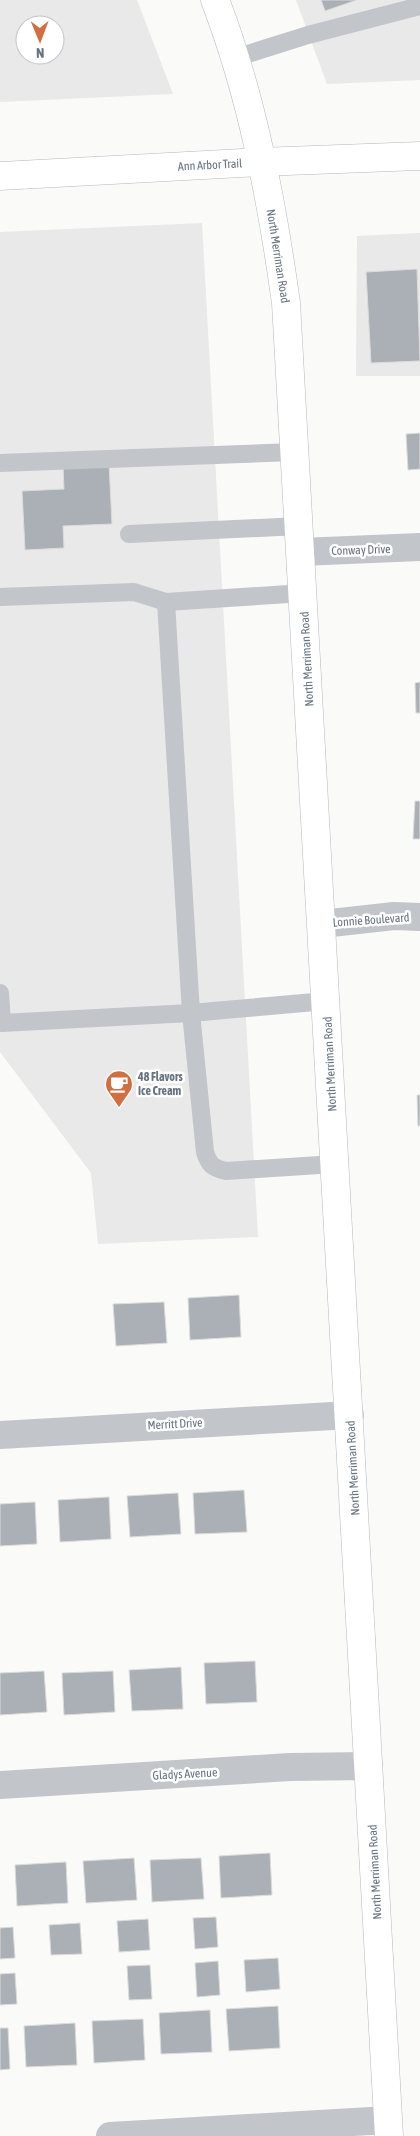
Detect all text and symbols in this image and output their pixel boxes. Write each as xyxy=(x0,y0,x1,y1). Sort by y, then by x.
north arrow xyxy=(15,15,65,65)
text: N xyxy=(36,45,44,61)
street label: Ann Arbor Trail xyxy=(177,156,243,174)
street label: North Merriman Road xyxy=(264,208,292,304)
street label: Conway Drive xyxy=(331,542,391,558)
street label: North Merriman Road xyxy=(298,611,316,707)
street label: Lonnie Boulevard xyxy=(332,910,410,930)
street label: North Merriman Road xyxy=(321,1016,339,1112)
cafe icon: 48 Flavors Ice Cream xyxy=(104,1069,134,1108)
place label: 48 Flavors Ice Cream xyxy=(137,1070,184,1098)
street label: Merritt Drive xyxy=(147,1416,203,1432)
street label: North Merriman Road xyxy=(344,1420,362,1516)
street label: Gladys Avenue xyxy=(152,1765,218,1783)
street label: North Merriman Road xyxy=(366,1824,384,1920)

